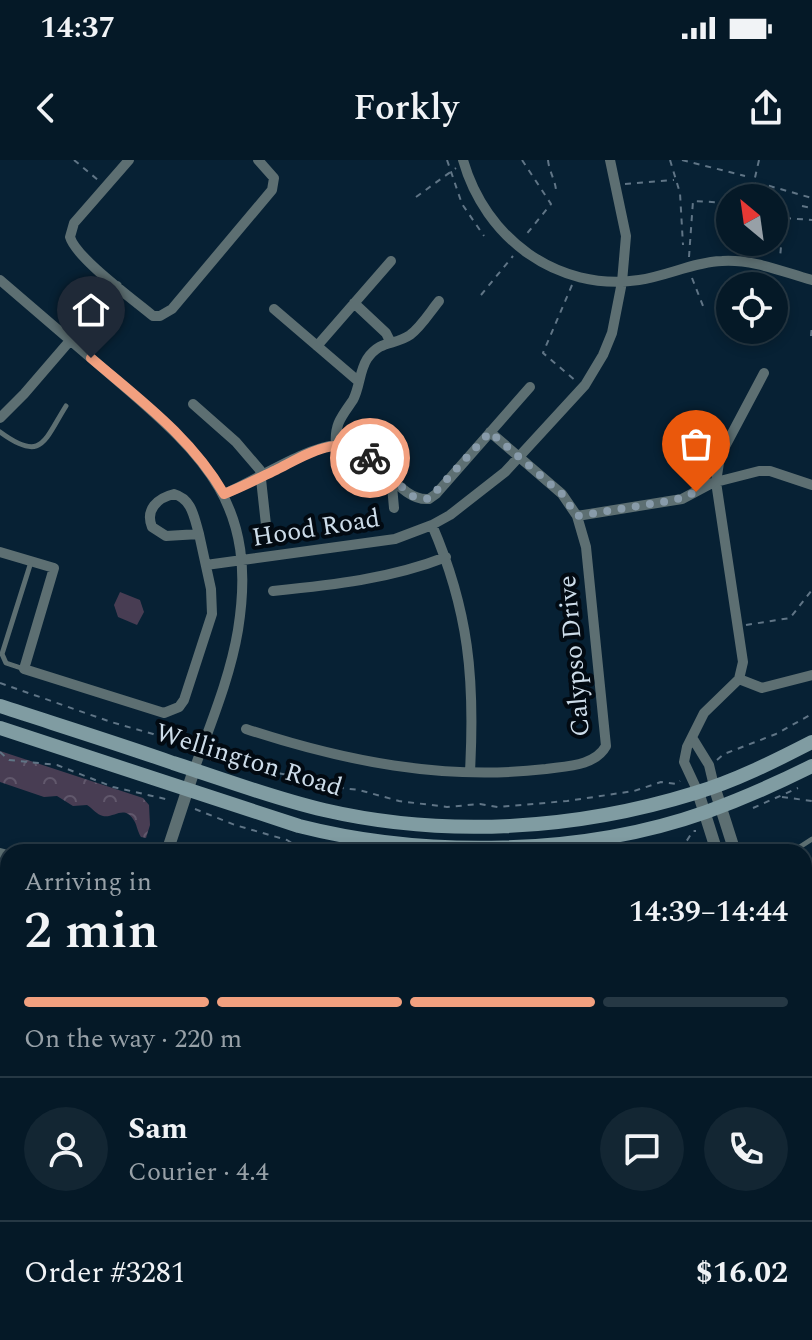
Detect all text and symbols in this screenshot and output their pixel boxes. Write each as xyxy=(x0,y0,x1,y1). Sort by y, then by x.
text: 14:37 xyxy=(40,5,115,51)
text: Forkly xyxy=(353,81,459,136)
icon: back xyxy=(24,86,68,130)
icon: share xyxy=(744,86,788,130)
north arrow xyxy=(716,184,788,256)
map controls xyxy=(716,184,788,344)
button: locate xyxy=(716,272,788,344)
pin xyxy=(57,276,125,358)
icon: home xyxy=(69,288,113,332)
pin xyxy=(662,410,730,492)
courier xyxy=(330,418,410,498)
icon: bag xyxy=(674,422,718,466)
icon: bike xyxy=(348,436,392,480)
street label: Hood Road xyxy=(249,498,383,558)
street label: Calypso Drive xyxy=(547,574,601,738)
street label: Wellington Road xyxy=(151,713,347,807)
text: Arriving in xyxy=(24,862,152,902)
text: 14:39–14:44 xyxy=(629,889,788,935)
text: 2 min xyxy=(24,892,159,971)
text: On the way · 220 m xyxy=(24,1019,242,1059)
text: Sam xyxy=(128,1106,188,1152)
button: person xyxy=(24,1107,108,1191)
button: chat xyxy=(600,1107,684,1191)
button: phone xyxy=(704,1107,788,1191)
text: Courier · 4.4 xyxy=(128,1152,269,1192)
text: Order #3281 xyxy=(24,1250,186,1296)
text: $16.02 xyxy=(696,1250,788,1296)

